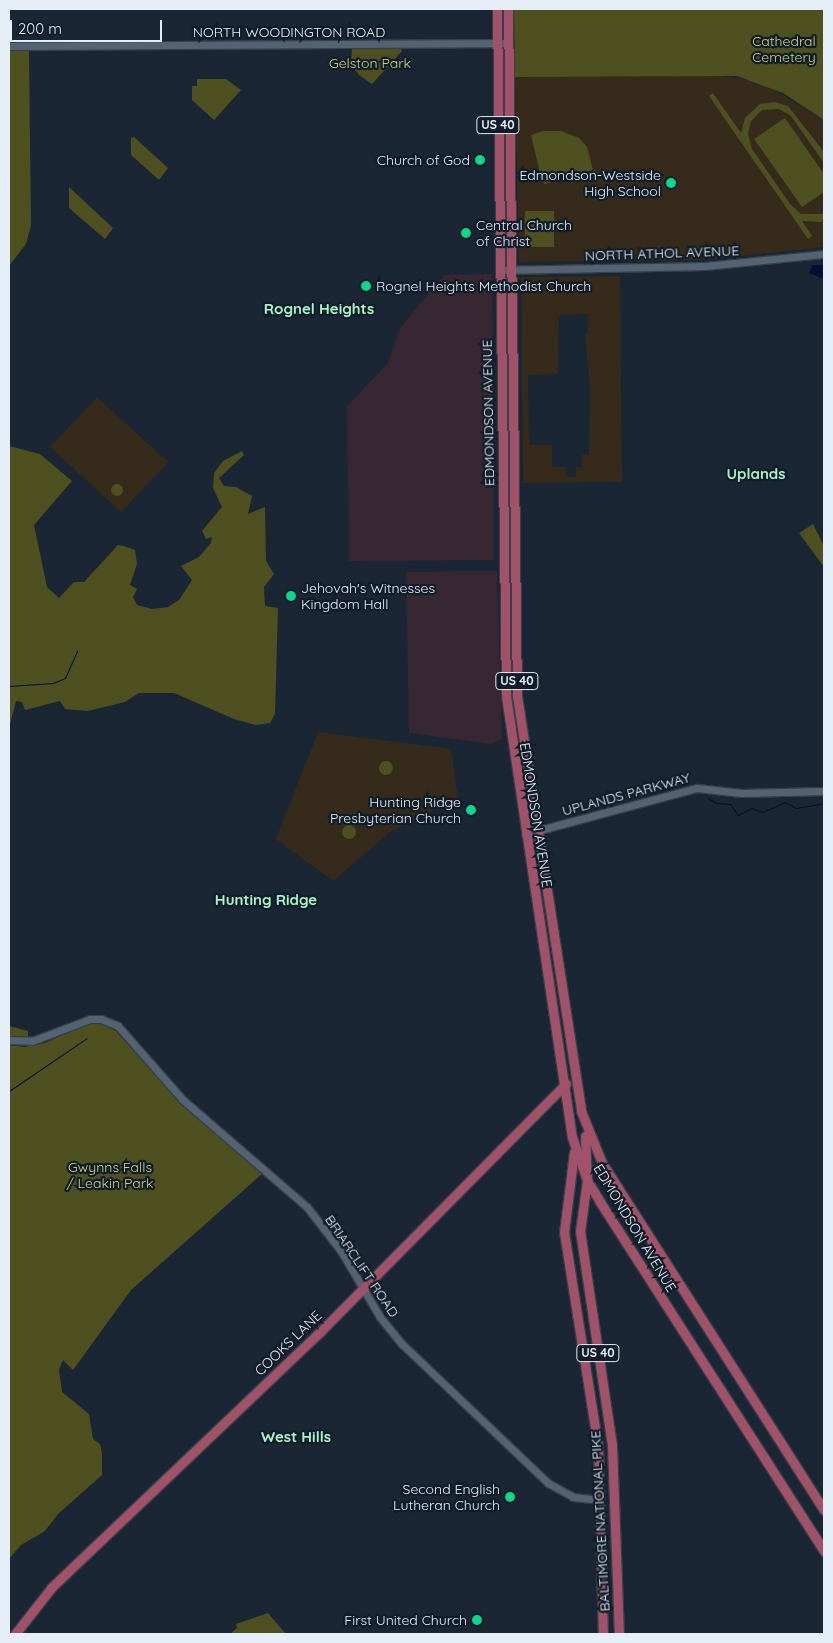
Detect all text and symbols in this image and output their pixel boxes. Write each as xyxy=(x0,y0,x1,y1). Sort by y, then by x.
scale bar xyxy=(12,10,165,42)
text: 200 m xyxy=(18,19,62,38)
street label: NORTH WOODINGTON ROAD xyxy=(193,24,385,40)
park label: Cathedral Cemetery xyxy=(752,33,816,65)
park label: Gelston Park xyxy=(329,55,411,71)
road number: US 40 xyxy=(476,116,520,134)
place label: Church of God xyxy=(377,152,470,168)
marker: Church of God xyxy=(474,154,486,166)
place label: Edmondson-Westside High School xyxy=(519,167,661,200)
marker: Edmondson-Westside High School xyxy=(665,177,677,189)
place label: Central Church of Christ xyxy=(476,217,572,250)
marker: Central Church of Christ xyxy=(460,227,472,239)
street label: NORTH ATHOL AVENUE xyxy=(585,242,739,264)
place label: Rognel Heights Methodist Church xyxy=(376,278,591,294)
marker: Rognel Heights Methodist Church xyxy=(360,280,372,292)
district label: Rognel Heights xyxy=(264,300,374,318)
street label: EDMONDSON AVENUE xyxy=(478,340,498,486)
district label: Uplands xyxy=(726,465,786,483)
place label: Jehovah's Witnesses Kingdom Hall xyxy=(301,580,435,612)
marker: Jehovah's Witnesses Kingdom Hall xyxy=(285,590,297,602)
road number: US 40 xyxy=(494,671,540,690)
street label: EDMONDSON AVENUE xyxy=(516,741,556,889)
street label: UPLANDS PARKWAY xyxy=(560,769,692,819)
place label: Hunting Ridge Presbyterian Church xyxy=(330,794,461,826)
marker: Hunting Ridge Presbyterian Church xyxy=(465,804,477,816)
district label: Hunting Ridge xyxy=(215,891,317,909)
park label: Gwynns Falls / Leakin Park xyxy=(66,1159,154,1192)
street label: EDMONDSON AVENUE xyxy=(590,1161,680,1295)
street label: BRIARCLIFT ROAD xyxy=(322,1212,402,1320)
street label: COOKS LANE xyxy=(251,1307,325,1379)
road number: US 40 xyxy=(576,1344,620,1362)
district label: West Hills xyxy=(261,1428,331,1446)
street label: BALTIMORE NATIONAL PIKE xyxy=(587,1430,613,1612)
place label: Second English Lutheran Church xyxy=(393,1481,500,1514)
marker: Second English Lutheran Church xyxy=(504,1491,516,1503)
place label: First United Church xyxy=(344,1612,467,1628)
marker: First United Church xyxy=(471,1614,483,1626)

